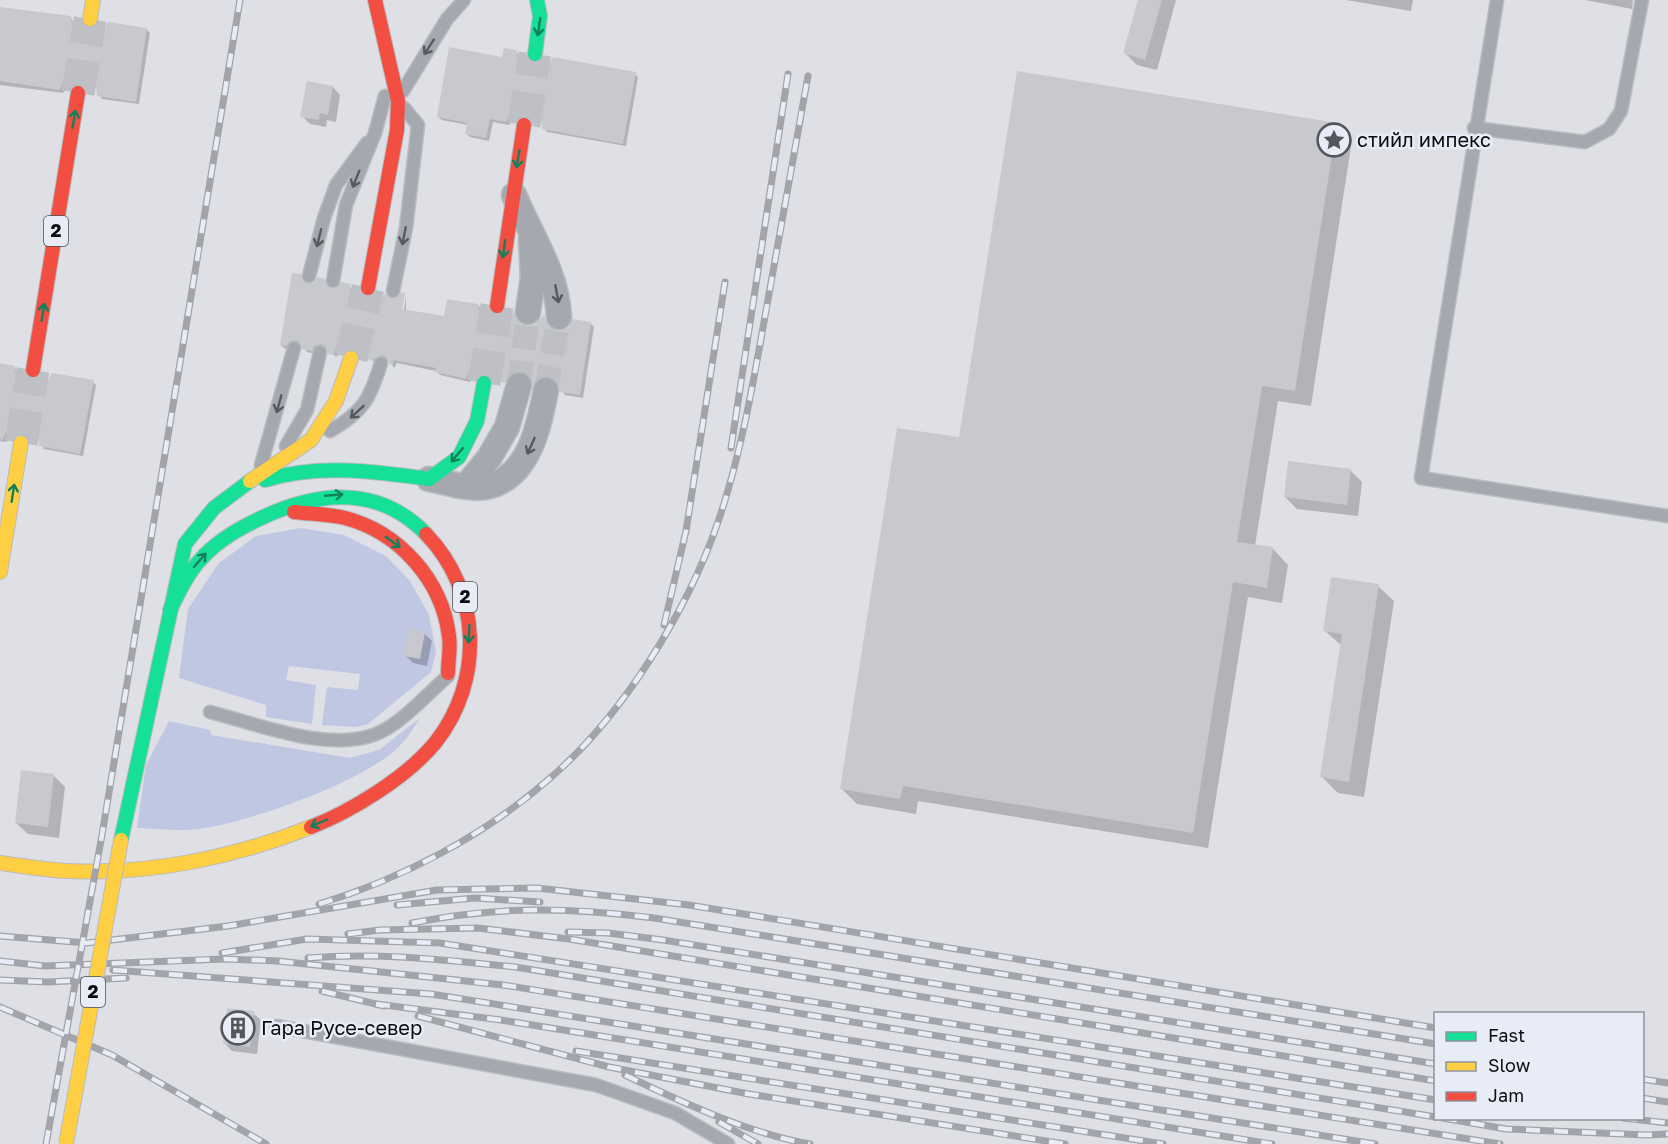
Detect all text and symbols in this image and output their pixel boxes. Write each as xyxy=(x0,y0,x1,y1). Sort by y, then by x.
one-way arrow xyxy=(533,16,544,36)
one-way arrow xyxy=(423,38,435,55)
one-way arrow xyxy=(68,110,79,130)
place icon: стийл импекс xyxy=(1316,122,1352,158)
place label: стийл импекс xyxy=(1357,127,1491,151)
one-way arrow xyxy=(513,149,524,168)
one-way arrow xyxy=(350,169,361,187)
road number: 2 xyxy=(44,216,68,246)
one-way arrow xyxy=(398,226,409,245)
one-way arrow xyxy=(312,228,324,247)
one-way arrow xyxy=(498,239,509,259)
one-way arrow xyxy=(552,283,563,303)
one-way arrow xyxy=(37,302,48,322)
one-way arrow xyxy=(273,394,285,413)
one-way arrow xyxy=(349,405,364,419)
one-way arrow xyxy=(524,436,536,454)
one-way arrow xyxy=(450,447,464,462)
one-way arrow xyxy=(8,484,19,504)
one-way arrow xyxy=(323,490,343,501)
one-way arrow xyxy=(384,535,400,548)
one-way arrow xyxy=(193,553,207,568)
road number: 2 xyxy=(453,582,477,612)
one-way arrow xyxy=(464,623,475,643)
one-way arrow xyxy=(310,818,329,829)
road number: 2 xyxy=(81,977,105,1007)
building icon: Гара Русе-север xyxy=(220,1010,256,1046)
legend xyxy=(1434,1012,1644,1120)
place label: Гара Русе-север xyxy=(261,1015,422,1039)
text: Fast xyxy=(1488,1024,1525,1046)
text: Slow xyxy=(1488,1054,1531,1076)
text: Jam xyxy=(1488,1084,1524,1106)

